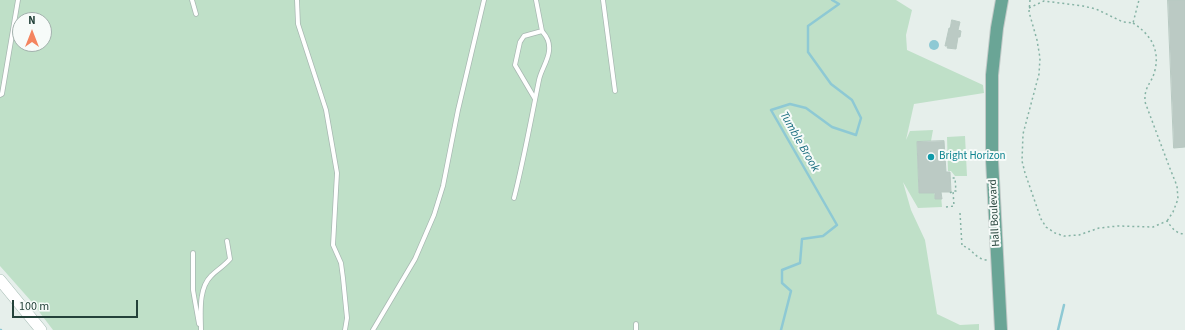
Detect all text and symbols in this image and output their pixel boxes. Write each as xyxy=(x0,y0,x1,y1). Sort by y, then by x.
north arrow xyxy=(12,12,52,52)
text: N xyxy=(28,13,36,28)
water label: Tumble Brook xyxy=(776,109,822,175)
place label: Bright Horizon xyxy=(939,150,1006,164)
marker: Bright Horizon xyxy=(926,152,936,162)
street label: Hall Boulevard xyxy=(987,179,1003,247)
scale bar xyxy=(14,292,140,318)
text: 100 m xyxy=(19,298,49,315)

